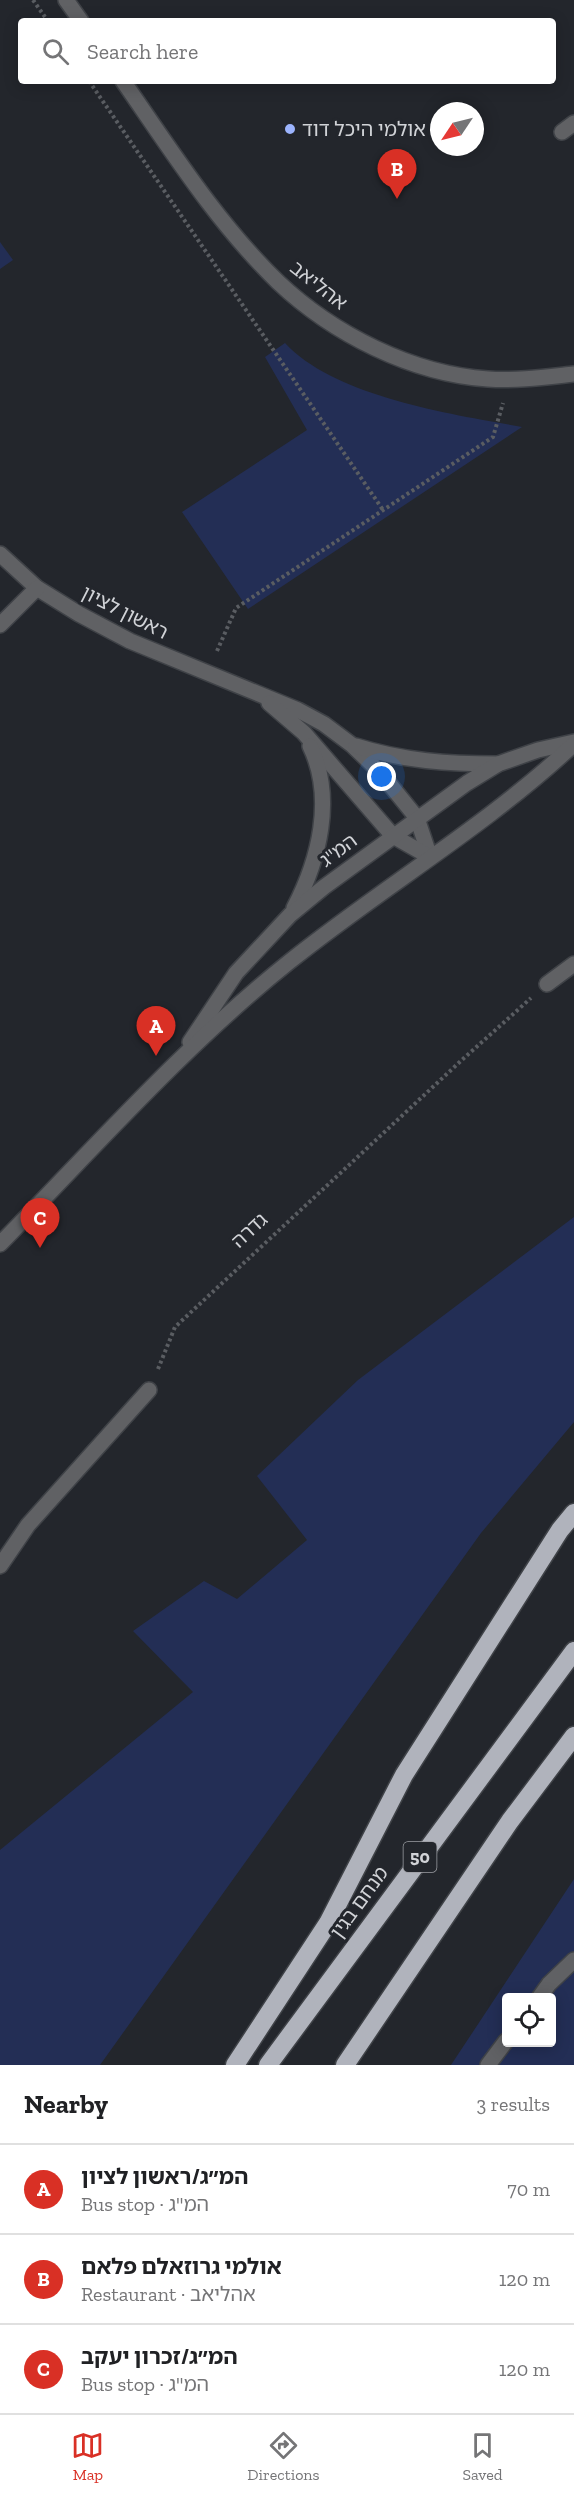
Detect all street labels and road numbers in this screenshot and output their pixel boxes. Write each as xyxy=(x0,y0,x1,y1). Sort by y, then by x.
street label: אהליאב xyxy=(286,255,352,315)
street label: ראשון לציון xyxy=(78,580,172,644)
street label: המ"ג xyxy=(315,828,361,872)
street label: גדרה xyxy=(226,1207,272,1253)
road number: 50 xyxy=(404,1842,436,1872)
street label: מנחם בגין xyxy=(325,1861,393,1943)

